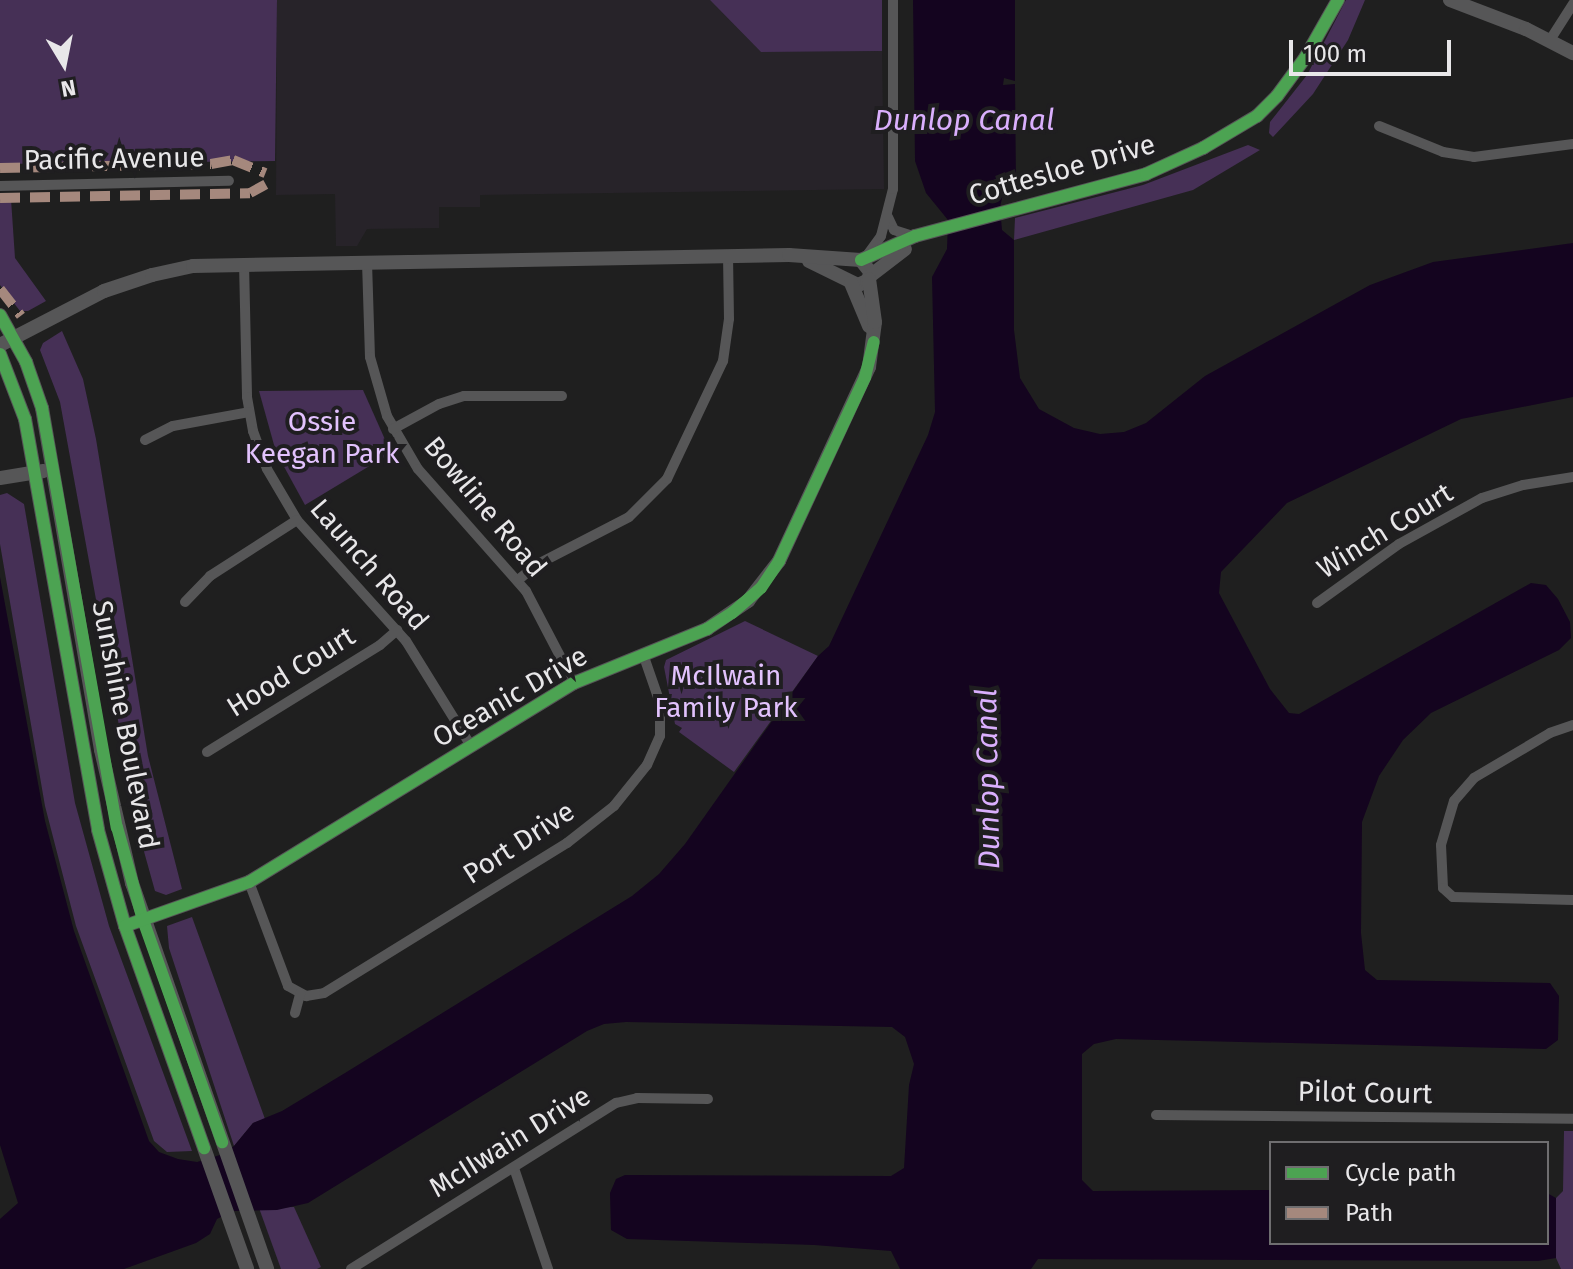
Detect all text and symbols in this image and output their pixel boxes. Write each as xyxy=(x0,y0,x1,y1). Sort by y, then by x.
north arrow xyxy=(24,24,104,104)
scale bar xyxy=(1293,24,1455,74)
text: 100 m xyxy=(1303,40,1367,68)
text: N xyxy=(59,74,78,103)
water label: Dunlop Canal xyxy=(873,102,1055,138)
street label: Cottesloe Drive xyxy=(965,127,1159,213)
street label: Pacific Avenue xyxy=(23,141,205,177)
park label: Ossie Keegan Park xyxy=(245,405,399,471)
street label: Bowline Road xyxy=(416,430,554,584)
street label: Winch Court xyxy=(1311,476,1459,586)
street label: Launch Road xyxy=(303,492,435,638)
street label: Sunshine Boulevard xyxy=(84,598,166,852)
street label: Hood Court xyxy=(221,619,361,725)
street label: Oceanic Drive xyxy=(427,639,593,755)
park label: McIlwain Family Park xyxy=(654,659,798,725)
water label: Dunlop Canal xyxy=(968,688,1008,870)
street label: Port Drive xyxy=(457,795,581,891)
street label: Pilot Court xyxy=(1297,1075,1433,1111)
street label: McIIwain Drive xyxy=(423,1079,597,1205)
legend xyxy=(1269,1141,1549,1245)
text: Cycle path xyxy=(1345,1159,1457,1187)
text: Path xyxy=(1345,1199,1393,1227)

